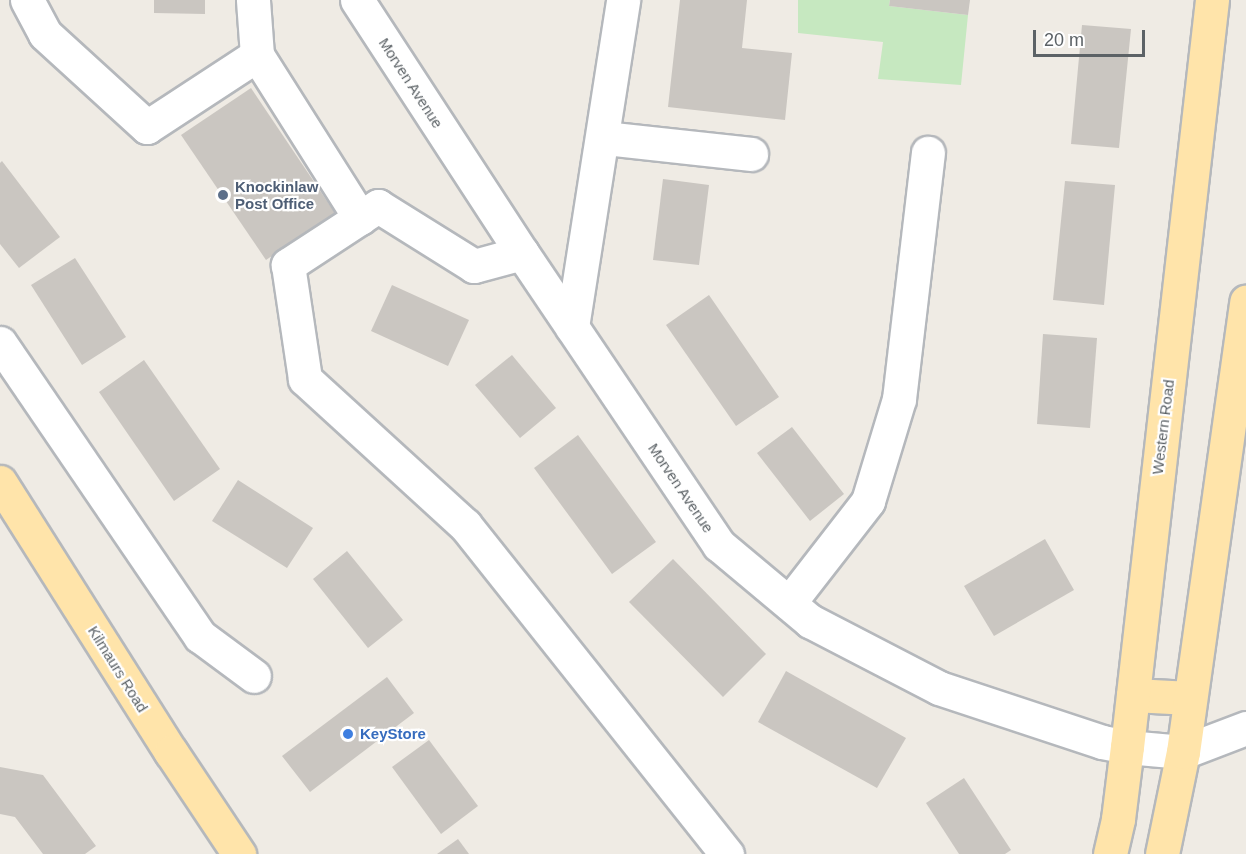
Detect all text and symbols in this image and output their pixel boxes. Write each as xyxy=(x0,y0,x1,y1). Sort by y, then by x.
scale bar xyxy=(1036,18,1148,56)
text: 20 m xyxy=(1044,30,1084,50)
street label: Morven Avenue xyxy=(375,34,447,132)
place label: Knockinlaw Post Office xyxy=(235,177,318,212)
marker: Knockinlaw Post Office xyxy=(216,188,230,202)
street label: Western Road xyxy=(1148,378,1178,476)
street label: Morven Avenue xyxy=(644,440,718,536)
street label: Kilmaurs Road xyxy=(84,623,152,715)
place label: KeyStore xyxy=(360,725,426,743)
marker: KeyStore xyxy=(341,727,355,741)

